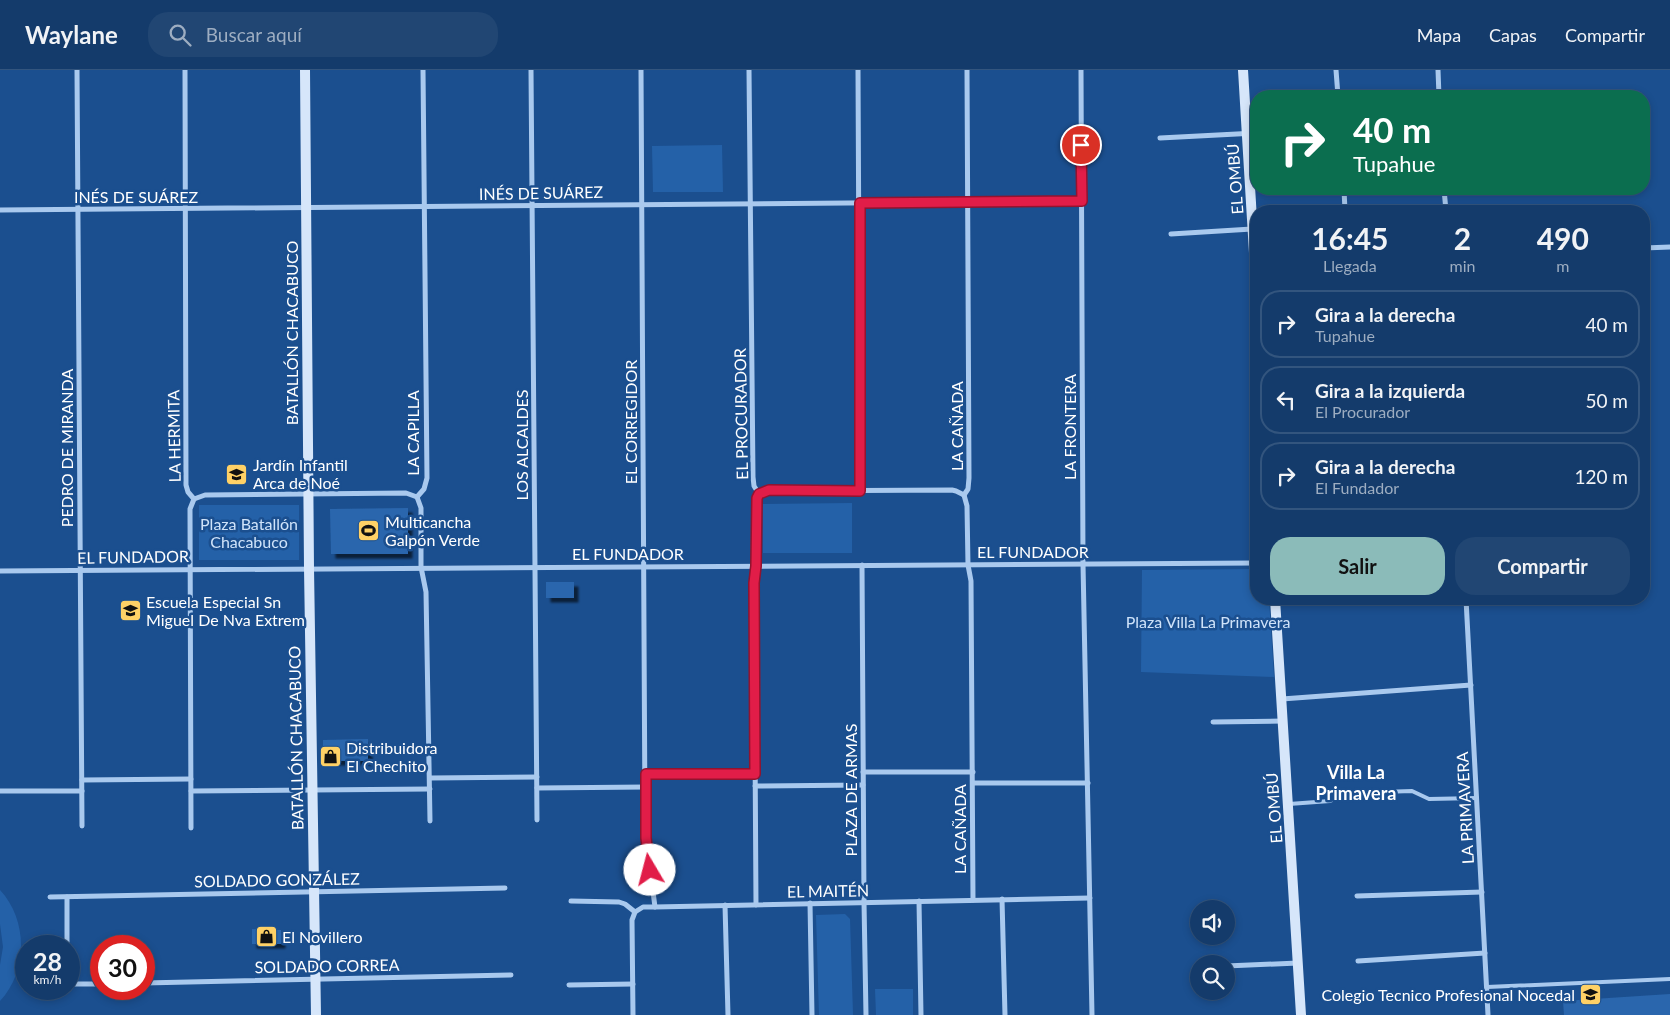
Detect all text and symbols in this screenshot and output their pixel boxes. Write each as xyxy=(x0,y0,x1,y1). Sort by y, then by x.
search box xyxy=(148,12,498,57)
text: Waylane xyxy=(25,20,118,49)
icon: search xyxy=(166,21,194,49)
text: Buscar aquí xyxy=(206,23,302,46)
text: Mapa xyxy=(1417,24,1461,46)
text: Capas xyxy=(1489,24,1537,46)
text: Compartir xyxy=(1565,24,1645,46)
text: 40 m xyxy=(1353,108,1431,150)
icon: right xyxy=(1270,110,1335,175)
pin xyxy=(1060,124,1102,166)
icon: arrive xyxy=(1067,131,1095,159)
street label: EL OMBÚ xyxy=(1223,143,1246,215)
text: Tupahue xyxy=(1353,150,1435,177)
street label: INÉS DE SUÁREZ xyxy=(479,182,604,203)
street label: INÉS DE SUÁREZ xyxy=(74,187,198,206)
text: 16:45 xyxy=(1311,220,1388,256)
text: 2 xyxy=(1454,220,1471,256)
text: 490 xyxy=(1537,220,1589,256)
street label: BATALLÓN CHACABUCO xyxy=(282,241,301,425)
text: Llegada xyxy=(1323,256,1377,275)
text: min xyxy=(1450,256,1476,275)
text: m xyxy=(1556,256,1569,275)
text: Gira a la derecha xyxy=(1315,303,1455,326)
icon: right xyxy=(1272,310,1300,338)
text: 40 m xyxy=(1585,313,1628,336)
text: Tupahue xyxy=(1315,326,1375,345)
street label: EL PROCURADOR xyxy=(730,348,751,480)
street label: EL CORREGIDOR xyxy=(621,360,640,484)
street label: PEDRO DE MIRANDA xyxy=(57,369,76,527)
street label: LA FRONTERA xyxy=(1060,374,1079,480)
text: Gira a la izquierda xyxy=(1315,379,1465,402)
street label: LA CAÑADA xyxy=(947,381,966,471)
icon: left xyxy=(1272,386,1300,414)
street label: LA HERMITA xyxy=(163,389,184,482)
street label: LOS ALCALDES xyxy=(512,389,531,501)
text: 50 m xyxy=(1585,389,1628,412)
street label: LA CAPILLA xyxy=(403,390,422,476)
text: El Procurador xyxy=(1315,402,1410,421)
place label: Jardín Infantil Arca de Noé xyxy=(253,455,348,492)
text: Gira a la derecha xyxy=(1315,455,1455,478)
school or university icon: Jardín Infantil Arca de Noé xyxy=(225,462,249,486)
icon: right xyxy=(1272,462,1300,490)
text: 120 m xyxy=(1574,465,1628,488)
text: El Fundador xyxy=(1315,478,1399,497)
place label: Multicancha Galpón Verde xyxy=(385,512,480,549)
park label: Plaza Batallón Chacabuco xyxy=(200,514,298,551)
sports icon: Multicancha Galpón Verde xyxy=(357,519,381,543)
button: Salir xyxy=(1270,537,1445,595)
button: Compartir xyxy=(1455,537,1630,595)
street label: EL FUNDADOR xyxy=(977,542,1089,561)
street label: EL FUNDADOR xyxy=(572,544,684,563)
street label: EL FUNDADOR xyxy=(77,546,189,567)
place label: Escuela Especial Sn Miguel De Nva Extrem xyxy=(146,592,305,629)
school or university icon: Escuela Especial Sn Miguel De Nva Extrem xyxy=(118,599,142,623)
park label: Plaza Villa La Primavera xyxy=(1126,612,1290,631)
street label: BATALLÓN CHACABUCO xyxy=(284,645,307,830)
street label: PLAZA DE ARMAS xyxy=(841,724,860,856)
place label: Distribuidora El Chechito xyxy=(346,738,438,775)
shop icon: Distribuidora El Chechito xyxy=(318,745,342,769)
street label: LA PRIMAVERA xyxy=(1452,751,1477,865)
district label: Villa La Primavera xyxy=(1316,761,1396,804)
street label: EL OMBÚ xyxy=(1262,772,1285,844)
street label: LA CAÑADA xyxy=(950,784,969,874)
position arrow xyxy=(623,843,675,895)
street label: SOLDADO GONZÁLEZ xyxy=(194,869,360,890)
street label: EL MAITÉN xyxy=(787,880,869,901)
map controls xyxy=(1190,900,1235,1000)
button: sound xyxy=(1190,900,1235,945)
shop icon: El Novillero xyxy=(254,925,278,949)
place label: El Novillero xyxy=(282,927,363,946)
speed limit sign: 30 xyxy=(90,935,155,1000)
text: 28 xyxy=(33,946,62,976)
street label: SOLDADO CORREA xyxy=(254,955,400,976)
button: search xyxy=(1190,955,1235,1000)
text: km/h xyxy=(33,972,62,987)
school or university icon: Colegio Tecnico Profesional Nocedal xyxy=(1579,983,1603,1007)
place label: Colegio Tecnico Profesional Nocedal xyxy=(1321,985,1575,1004)

